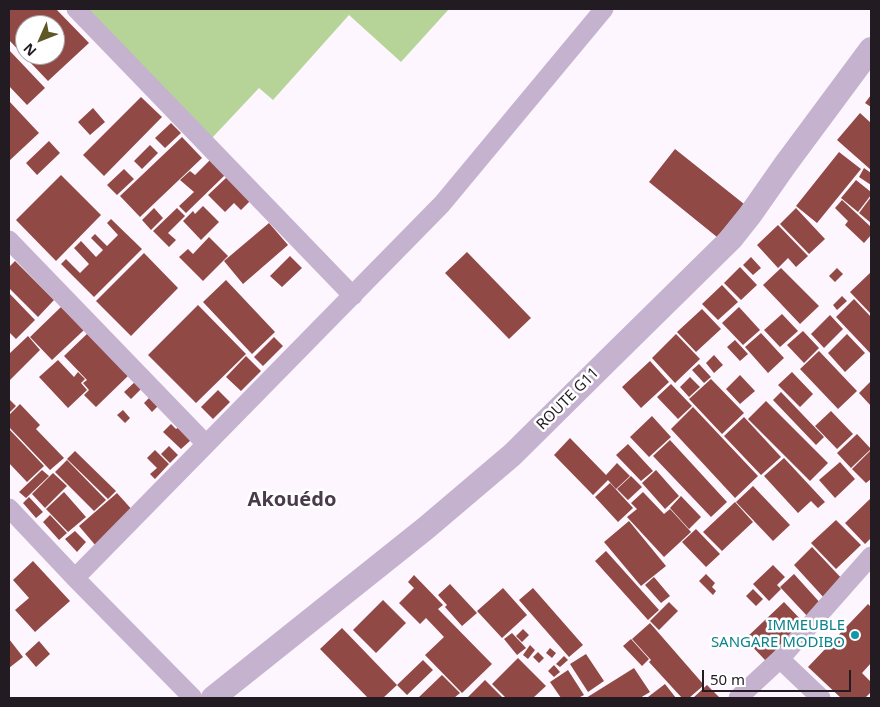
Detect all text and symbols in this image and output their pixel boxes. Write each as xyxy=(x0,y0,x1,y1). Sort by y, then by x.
north arrow xyxy=(15,15,65,65)
text: N xyxy=(19,39,40,61)
street label: ROUTE G11 xyxy=(533,364,603,434)
district label: Akouédo xyxy=(248,488,336,512)
place label: IMMEUBLE SANGARE MODIBO xyxy=(711,617,845,652)
marker: IMMEUBLE SANGARE MODIBO xyxy=(849,629,861,641)
scale bar xyxy=(705,660,854,692)
text: 50 m xyxy=(710,669,745,689)

